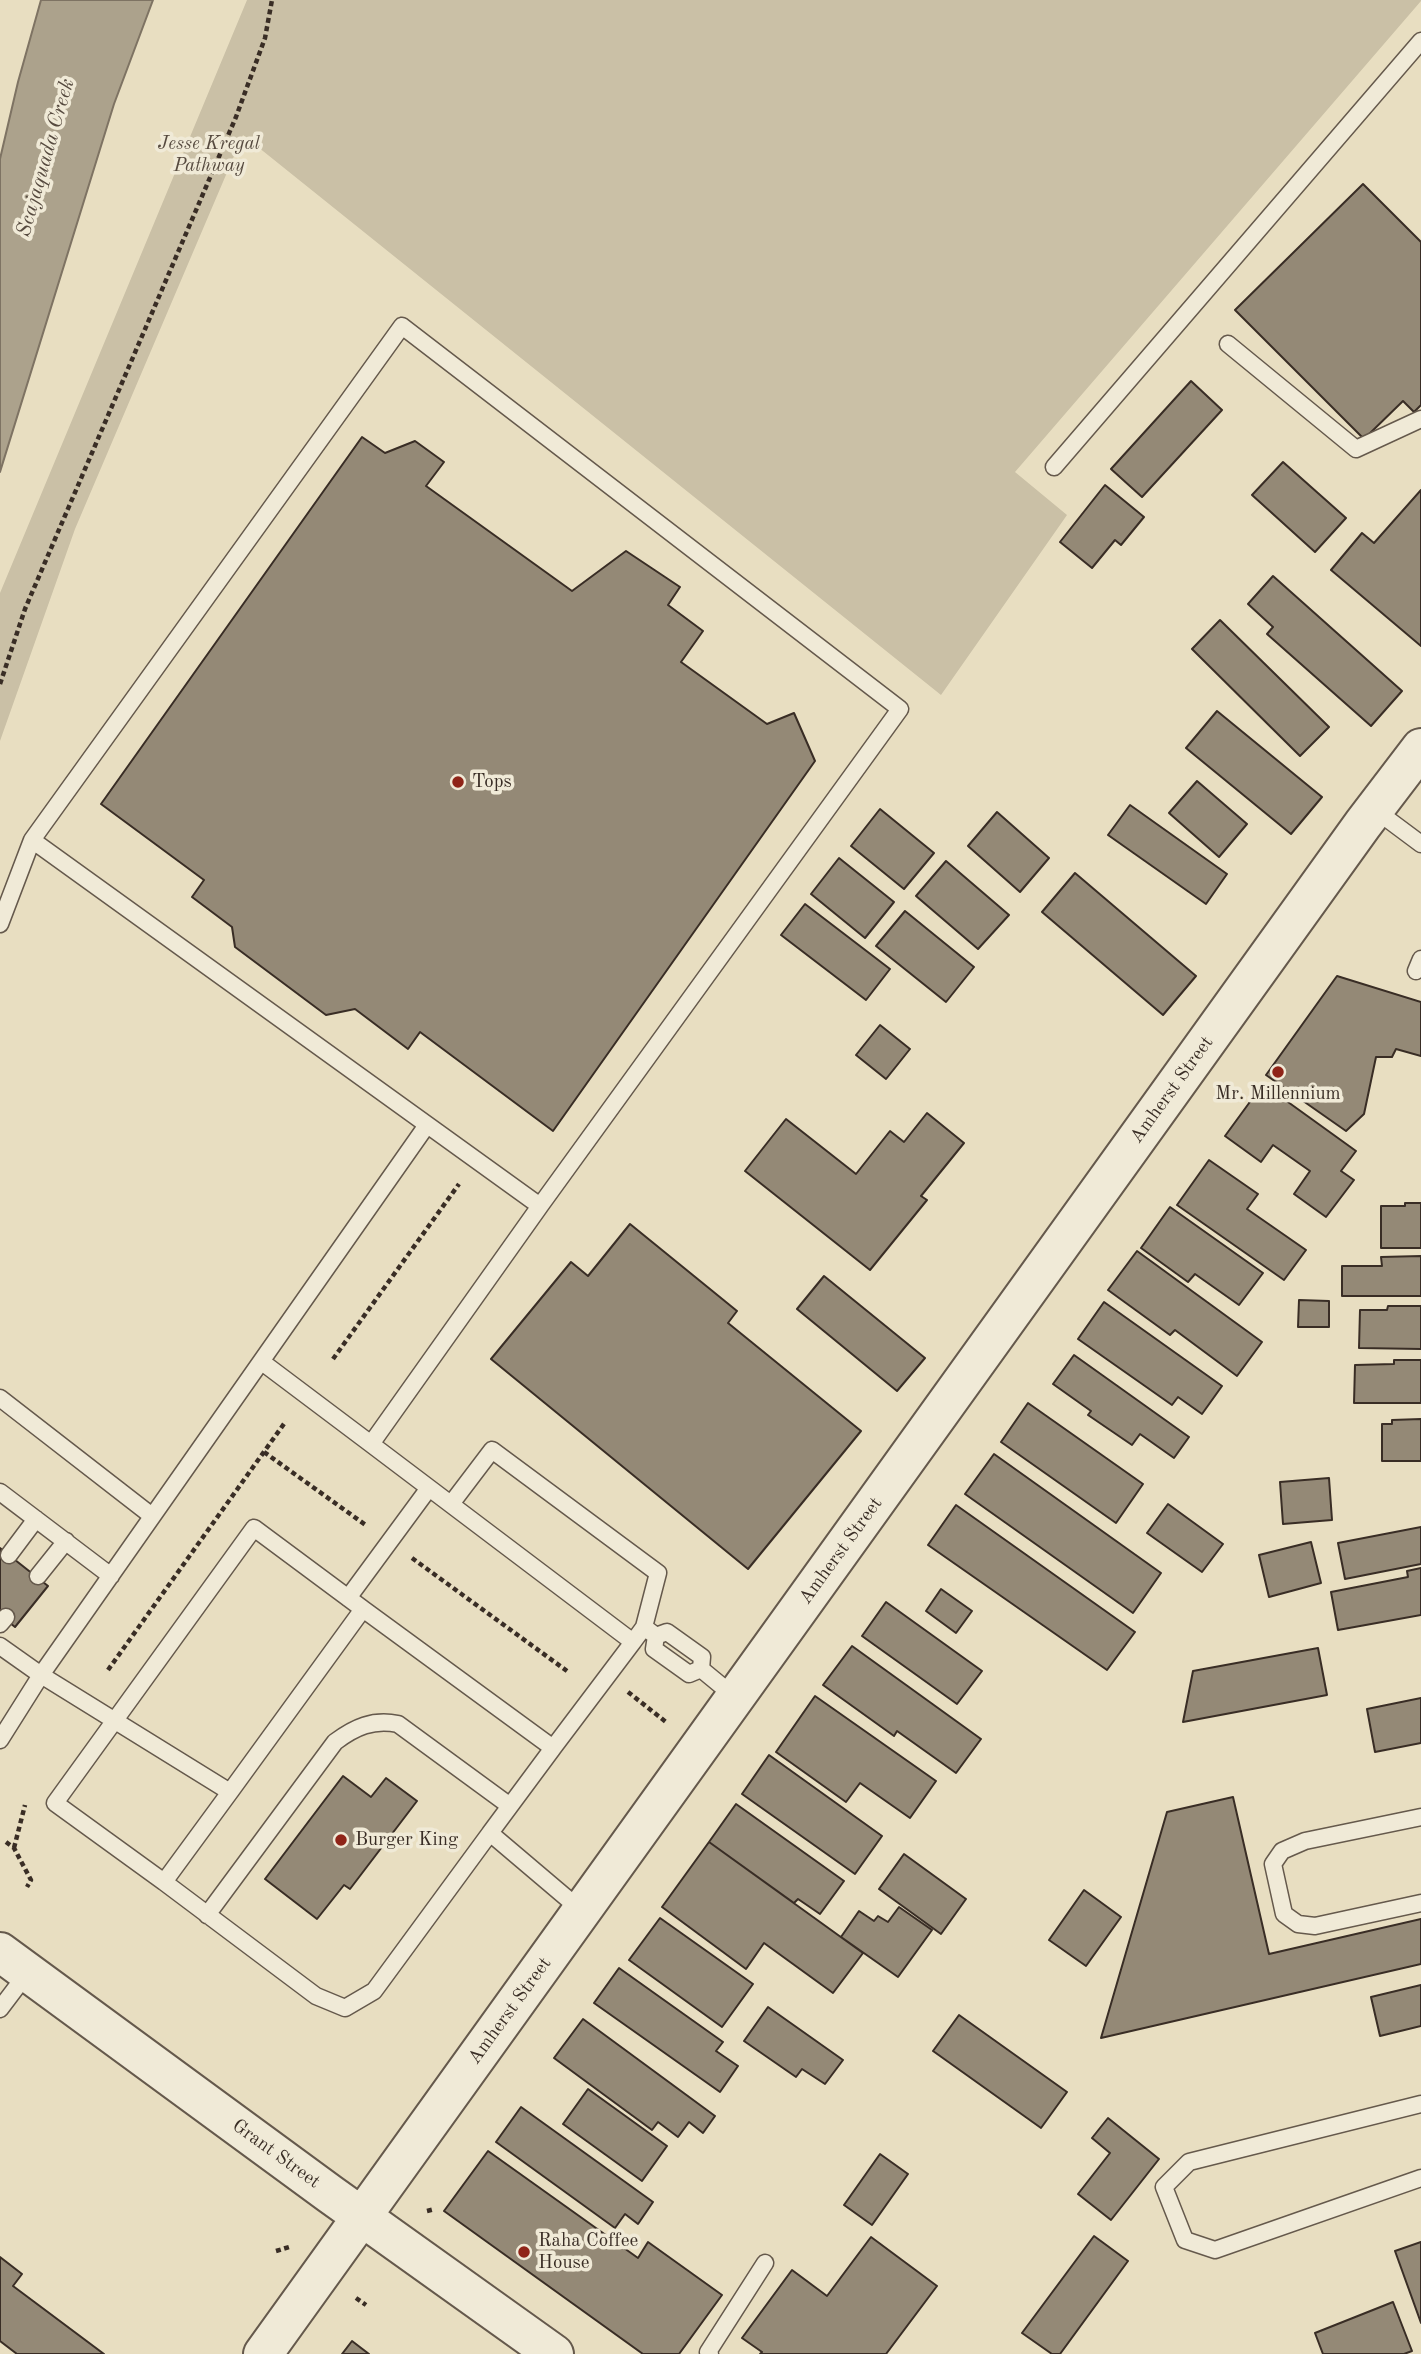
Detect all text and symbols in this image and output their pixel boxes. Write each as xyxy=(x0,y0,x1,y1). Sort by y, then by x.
water label: Scajaquada Creek xyxy=(11,76,81,240)
park label: Jesse Kregal Pathway xyxy=(158,133,260,177)
place label: Tops xyxy=(472,771,512,793)
marker: Tops xyxy=(450,774,466,790)
street label: Amherst Street xyxy=(1125,1032,1219,1148)
marker: Mr. Millennium xyxy=(1270,1064,1286,1080)
place label: Mr. Millennium xyxy=(1215,1083,1341,1105)
street label: Amherst Street xyxy=(794,1493,888,1609)
place label: Burger King xyxy=(355,1829,458,1851)
marker: Burger King xyxy=(333,1832,349,1848)
street label: Amherst Street xyxy=(463,1953,557,2069)
street label: Grant Street xyxy=(227,2114,325,2194)
place label: Raha Coffee House xyxy=(538,2230,638,2274)
marker: Raha Coffee House xyxy=(516,2244,532,2260)

